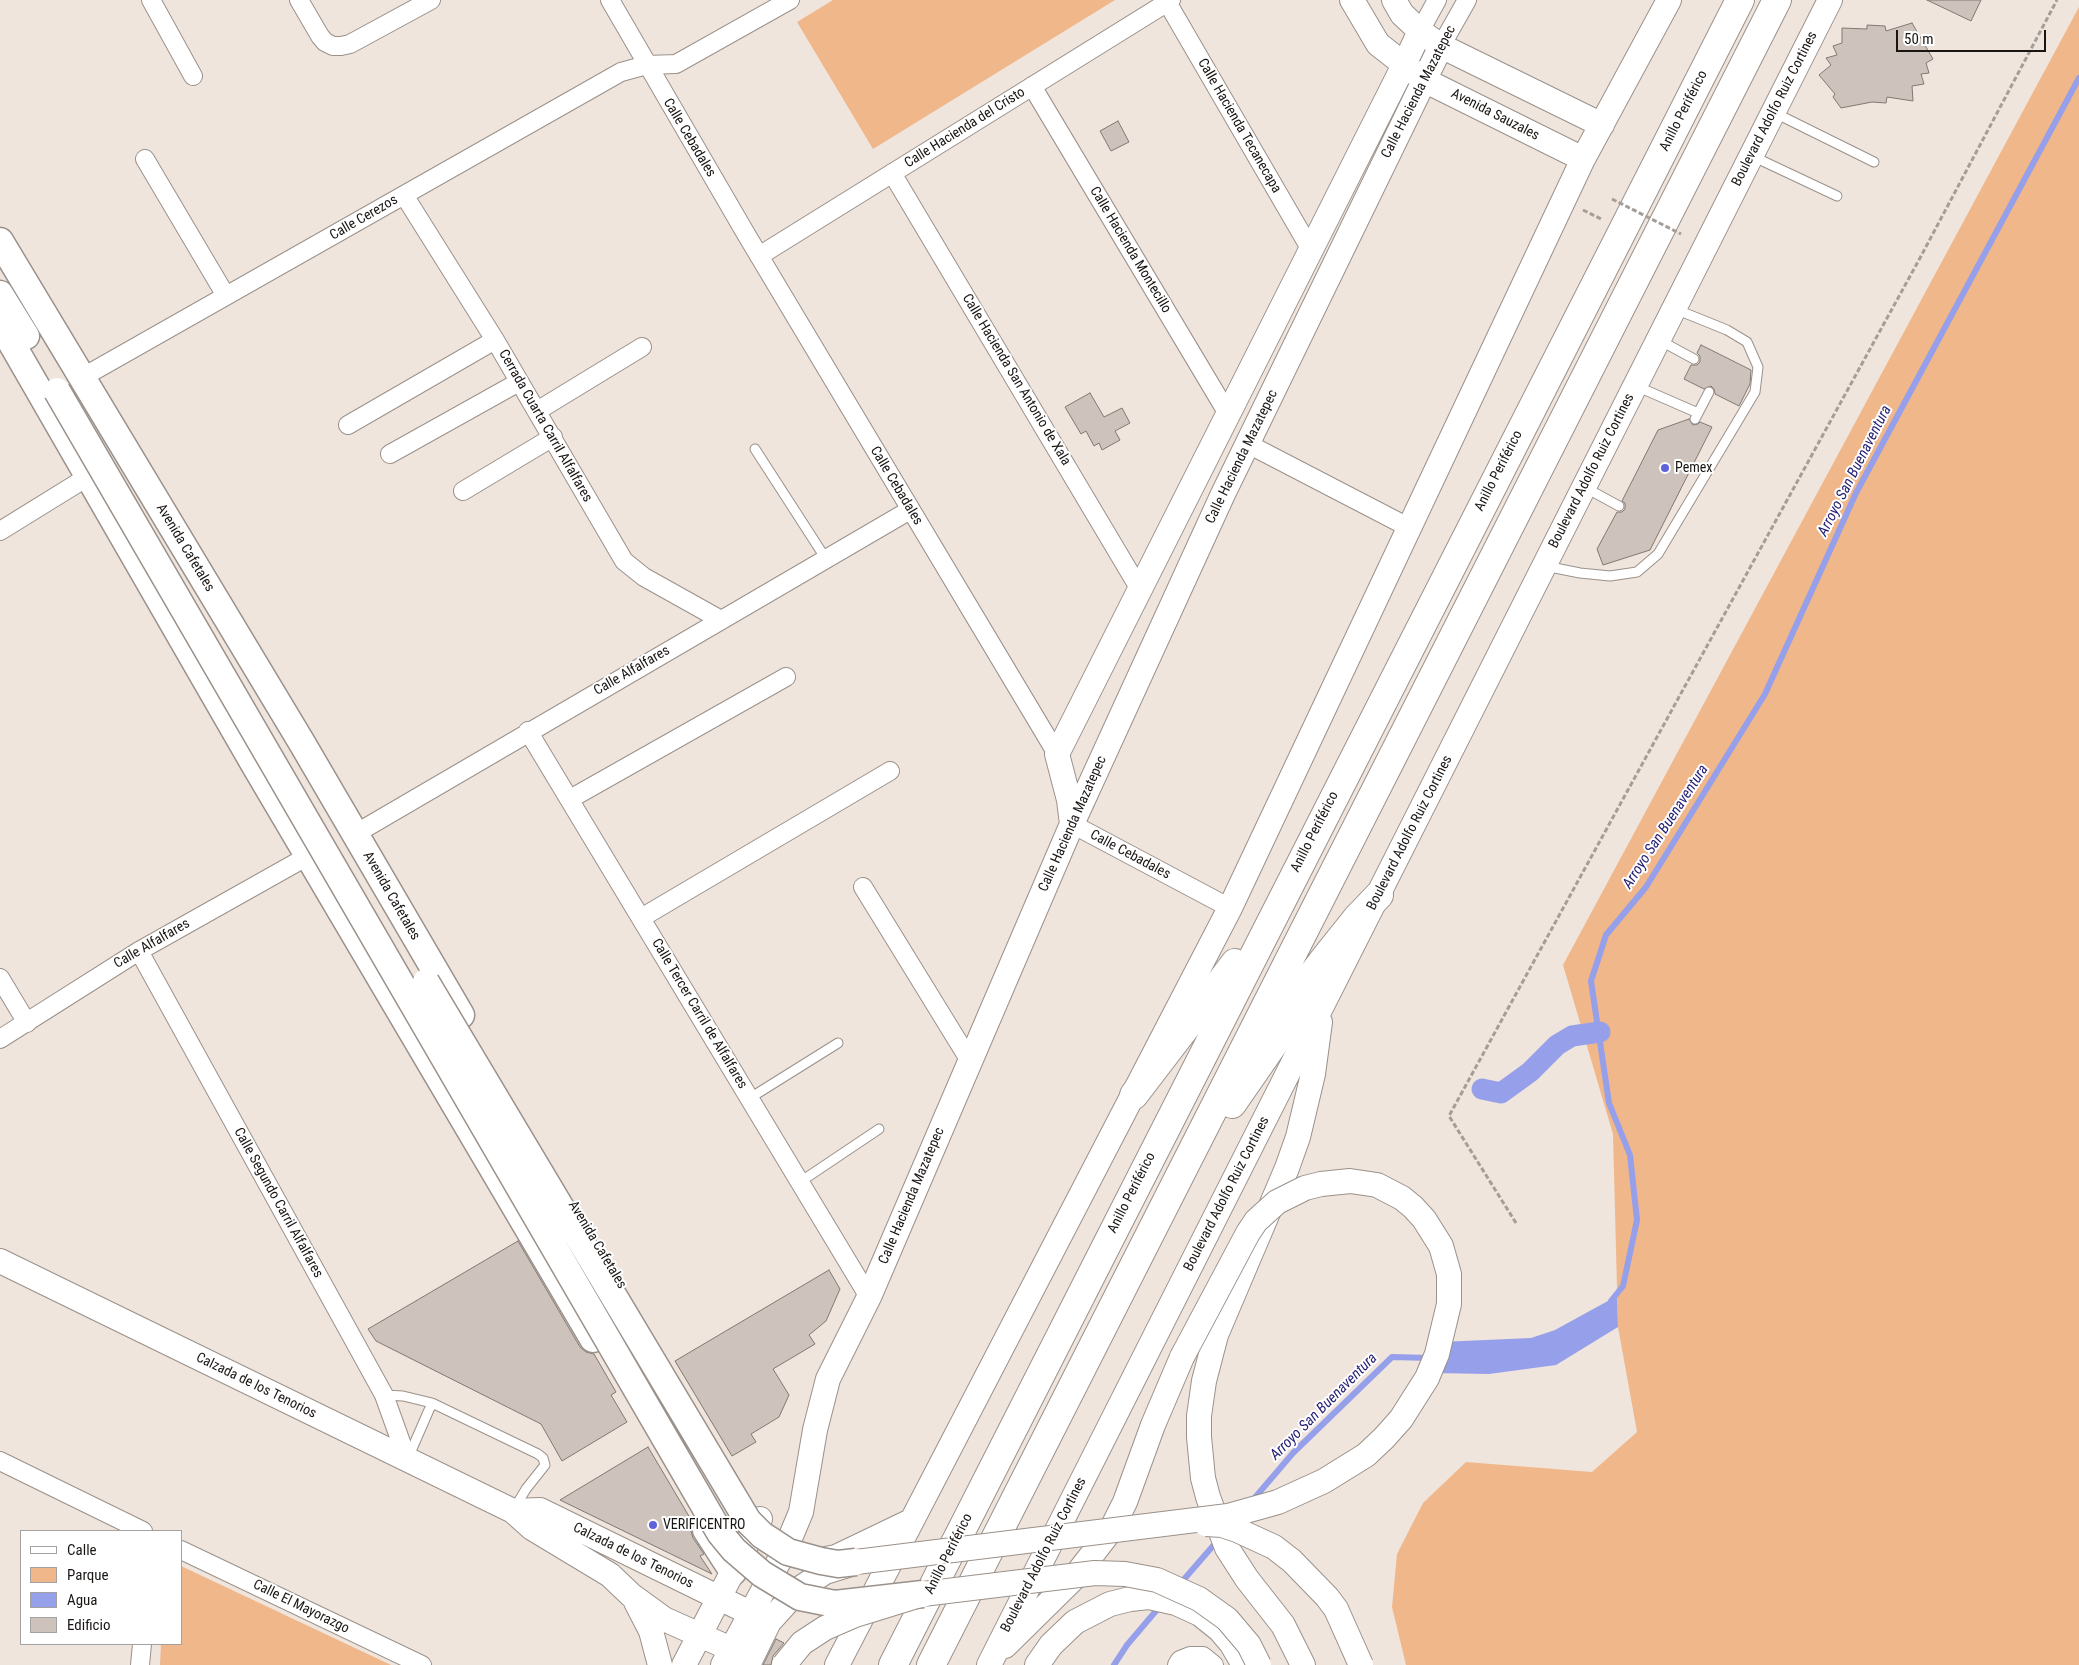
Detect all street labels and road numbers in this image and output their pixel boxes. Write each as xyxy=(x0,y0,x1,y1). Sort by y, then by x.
street label: Calle Hacienda Mazatepec xyxy=(1378,23,1460,161)
street label: Boulevard Adolfo Ruiz Cortines xyxy=(1729,29,1821,189)
street label: Calle Hacienda Tecanecapa xyxy=(1194,56,1284,196)
street label: Anillo Periférico xyxy=(1656,68,1712,154)
street label: Calle Hacienda del Cristo xyxy=(902,84,1028,172)
street label: Avenida Sauzales xyxy=(1448,86,1542,144)
street label: Calle Cebadales xyxy=(659,96,719,180)
street label: Calle Hacienda Montecillo xyxy=(1086,184,1174,316)
street label: Calle Cerezos xyxy=(327,192,401,244)
street label: Calle Hacienda San Antonio de Xala xyxy=(958,291,1074,469)
street label: Cerrada Cuarta Carril Alfalfares xyxy=(494,347,596,505)
street label: Calle Hacienda Mazatepec xyxy=(1202,387,1282,527)
street label: Boulevard Adolfo Ruiz Cortines xyxy=(1546,391,1638,551)
street label: Anillo Periférico xyxy=(1471,428,1527,514)
street label: Calle Cebadales xyxy=(866,444,926,528)
street label: Avenida Cafetales xyxy=(152,501,218,595)
street label: Calle Alfalfares xyxy=(591,643,673,699)
street label: Calle Hacienda Mazatepec xyxy=(1035,753,1111,895)
street label: Boulevard Adolfo Ruiz Cortines xyxy=(1364,753,1456,913)
street label: Anillo Periférico xyxy=(1287,789,1343,875)
street label: Calle Cebadales xyxy=(1087,827,1173,883)
street label: Avenida Cafetales xyxy=(359,849,423,943)
street label: Calle Alfalfares xyxy=(111,916,193,972)
street label: Calle Tercer Carril de Alfalfares xyxy=(647,936,751,1092)
street label: Boulevard Adolfo Ruiz Cortines xyxy=(1181,1114,1273,1274)
street label: Calle Segundo Carril Alfalfares xyxy=(230,1125,326,1281)
street label: Calle Hacienda Mazatepec xyxy=(876,1125,948,1267)
street label: Anillo Periférico xyxy=(1104,1150,1160,1236)
street label: Avenida Cafetales xyxy=(564,1198,630,1292)
street label: Calzada de los Tenorios xyxy=(193,1350,319,1422)
street label: Boulevard Adolfo Ruiz Cortines xyxy=(998,1475,1090,1635)
street label: Anillo Periférico xyxy=(921,1511,977,1597)
street label: Calzada de los Tenorios xyxy=(570,1520,696,1592)
street label: Calle El Mayorazgo xyxy=(250,1576,352,1638)

